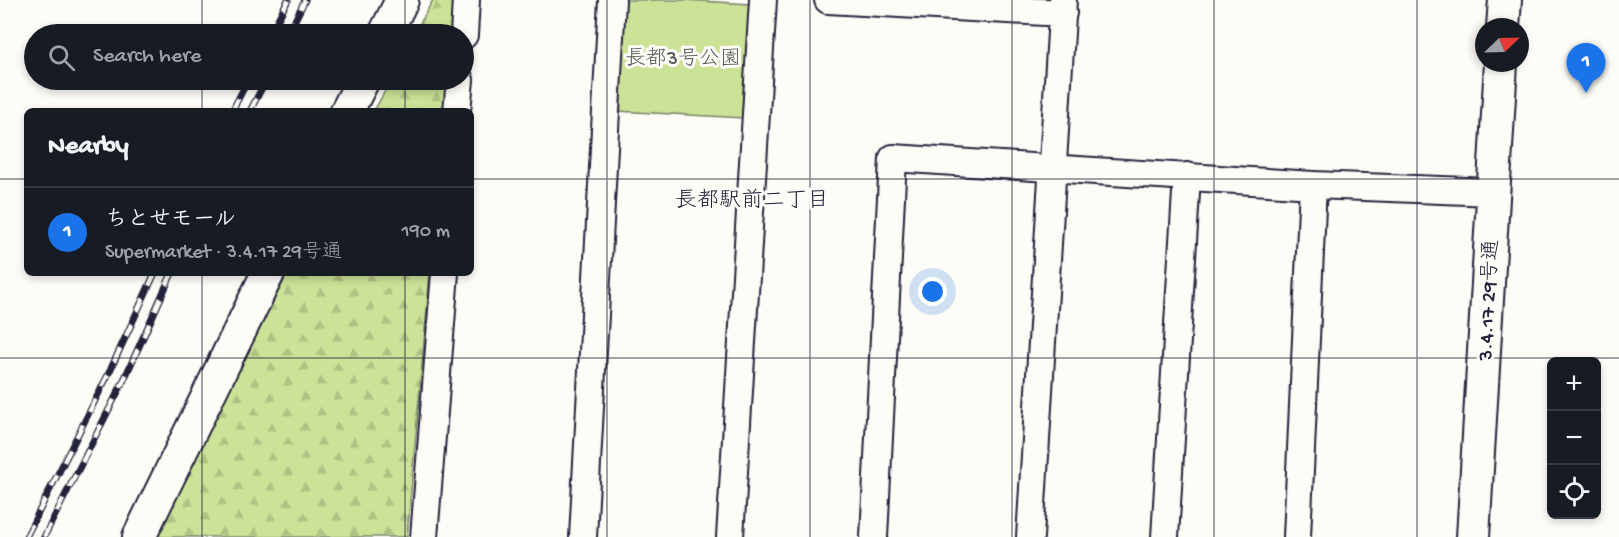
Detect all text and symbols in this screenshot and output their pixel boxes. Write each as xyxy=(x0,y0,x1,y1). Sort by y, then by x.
north arrow xyxy=(1475,18,1529,72)
search box xyxy=(24,24,474,90)
icon: search xyxy=(45,41,78,74)
text: Search here xyxy=(93,44,201,70)
pin: 1 xyxy=(1566,44,1606,93)
park label: 長都3号公園 xyxy=(625,47,741,73)
text: Nearby xyxy=(48,132,129,163)
district label: 長都駅前二丁目 xyxy=(675,188,829,215)
text: ちとせモール xyxy=(105,208,236,234)
text: 1 xyxy=(63,221,72,244)
text: 190 m xyxy=(402,221,450,244)
street label: 3.4.17 29号通 xyxy=(1474,239,1506,362)
text: Supermarket · 3.4.17 29号通 xyxy=(105,242,342,265)
your location xyxy=(918,277,947,306)
map controls xyxy=(1547,357,1601,519)
button: + xyxy=(1547,357,1601,411)
button: − xyxy=(1547,411,1601,465)
button: locate xyxy=(1547,465,1601,519)

